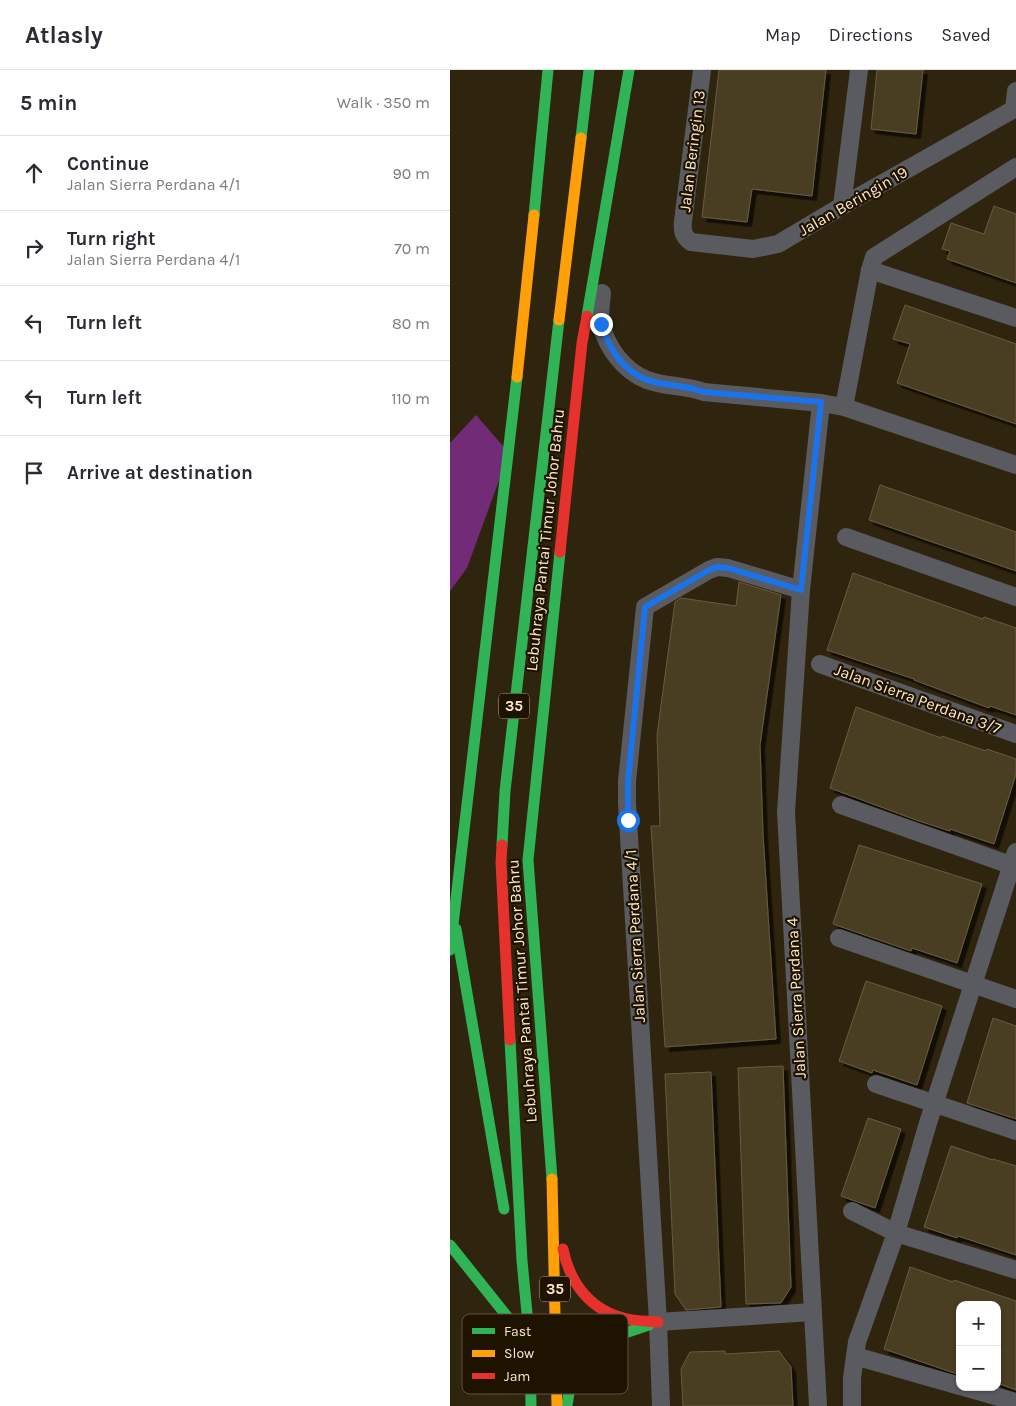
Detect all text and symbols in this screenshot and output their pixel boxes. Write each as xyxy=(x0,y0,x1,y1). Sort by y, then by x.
text: Atlasly xyxy=(25,21,103,49)
text: Map xyxy=(765,24,801,46)
text: Directions xyxy=(829,24,913,46)
text: Saved xyxy=(941,24,991,46)
street label: Jalan Beringin 13 xyxy=(675,89,709,213)
text: 5 min xyxy=(20,91,77,115)
text: Walk · 350 m xyxy=(337,93,430,112)
text: Continue xyxy=(67,153,149,175)
icon: ahead xyxy=(20,159,48,187)
street label: Jalan Beringin 19 xyxy=(795,162,911,240)
text: 90 m xyxy=(392,164,430,183)
text: Jalan Sierra Perdana 4/1 xyxy=(67,175,240,194)
text: Turn right xyxy=(67,228,156,250)
icon: right xyxy=(20,234,48,262)
text: 70 m xyxy=(394,239,430,258)
text: Jalan Sierra Perdana 4/1 xyxy=(67,250,240,269)
icon: left xyxy=(20,309,48,337)
text: Turn left xyxy=(67,312,142,334)
route end xyxy=(590,313,613,336)
text: 80 m xyxy=(392,314,430,333)
icon: left xyxy=(20,384,48,412)
text: Turn left xyxy=(67,387,142,409)
text: 110 m xyxy=(391,389,430,408)
street label: Lebuhraya Pantai Timur Johor Bahru xyxy=(522,408,568,672)
icon: arrive xyxy=(20,459,48,487)
text: Arrive at destination xyxy=(67,462,253,484)
street label: Jalan Sierra Perdana 3/7 xyxy=(832,660,1004,738)
road number: 35 xyxy=(499,694,529,718)
route start xyxy=(617,809,640,832)
street label: Jalan Sierra Perdana 4/1 xyxy=(621,849,649,1023)
street label: Lebuhraya Pantai Timur Johor Bahru xyxy=(503,859,541,1123)
street label: Jalan Sierra Perdana 4 xyxy=(782,917,810,1079)
road number: 35 xyxy=(540,1276,570,1302)
map controls xyxy=(956,1301,1001,1391)
button: + xyxy=(956,1301,1001,1346)
legend xyxy=(462,1314,628,1394)
text: Fast xyxy=(504,1323,531,1340)
text: Slow xyxy=(504,1345,534,1362)
button: − xyxy=(956,1346,1001,1391)
text: Jam xyxy=(504,1368,530,1385)

